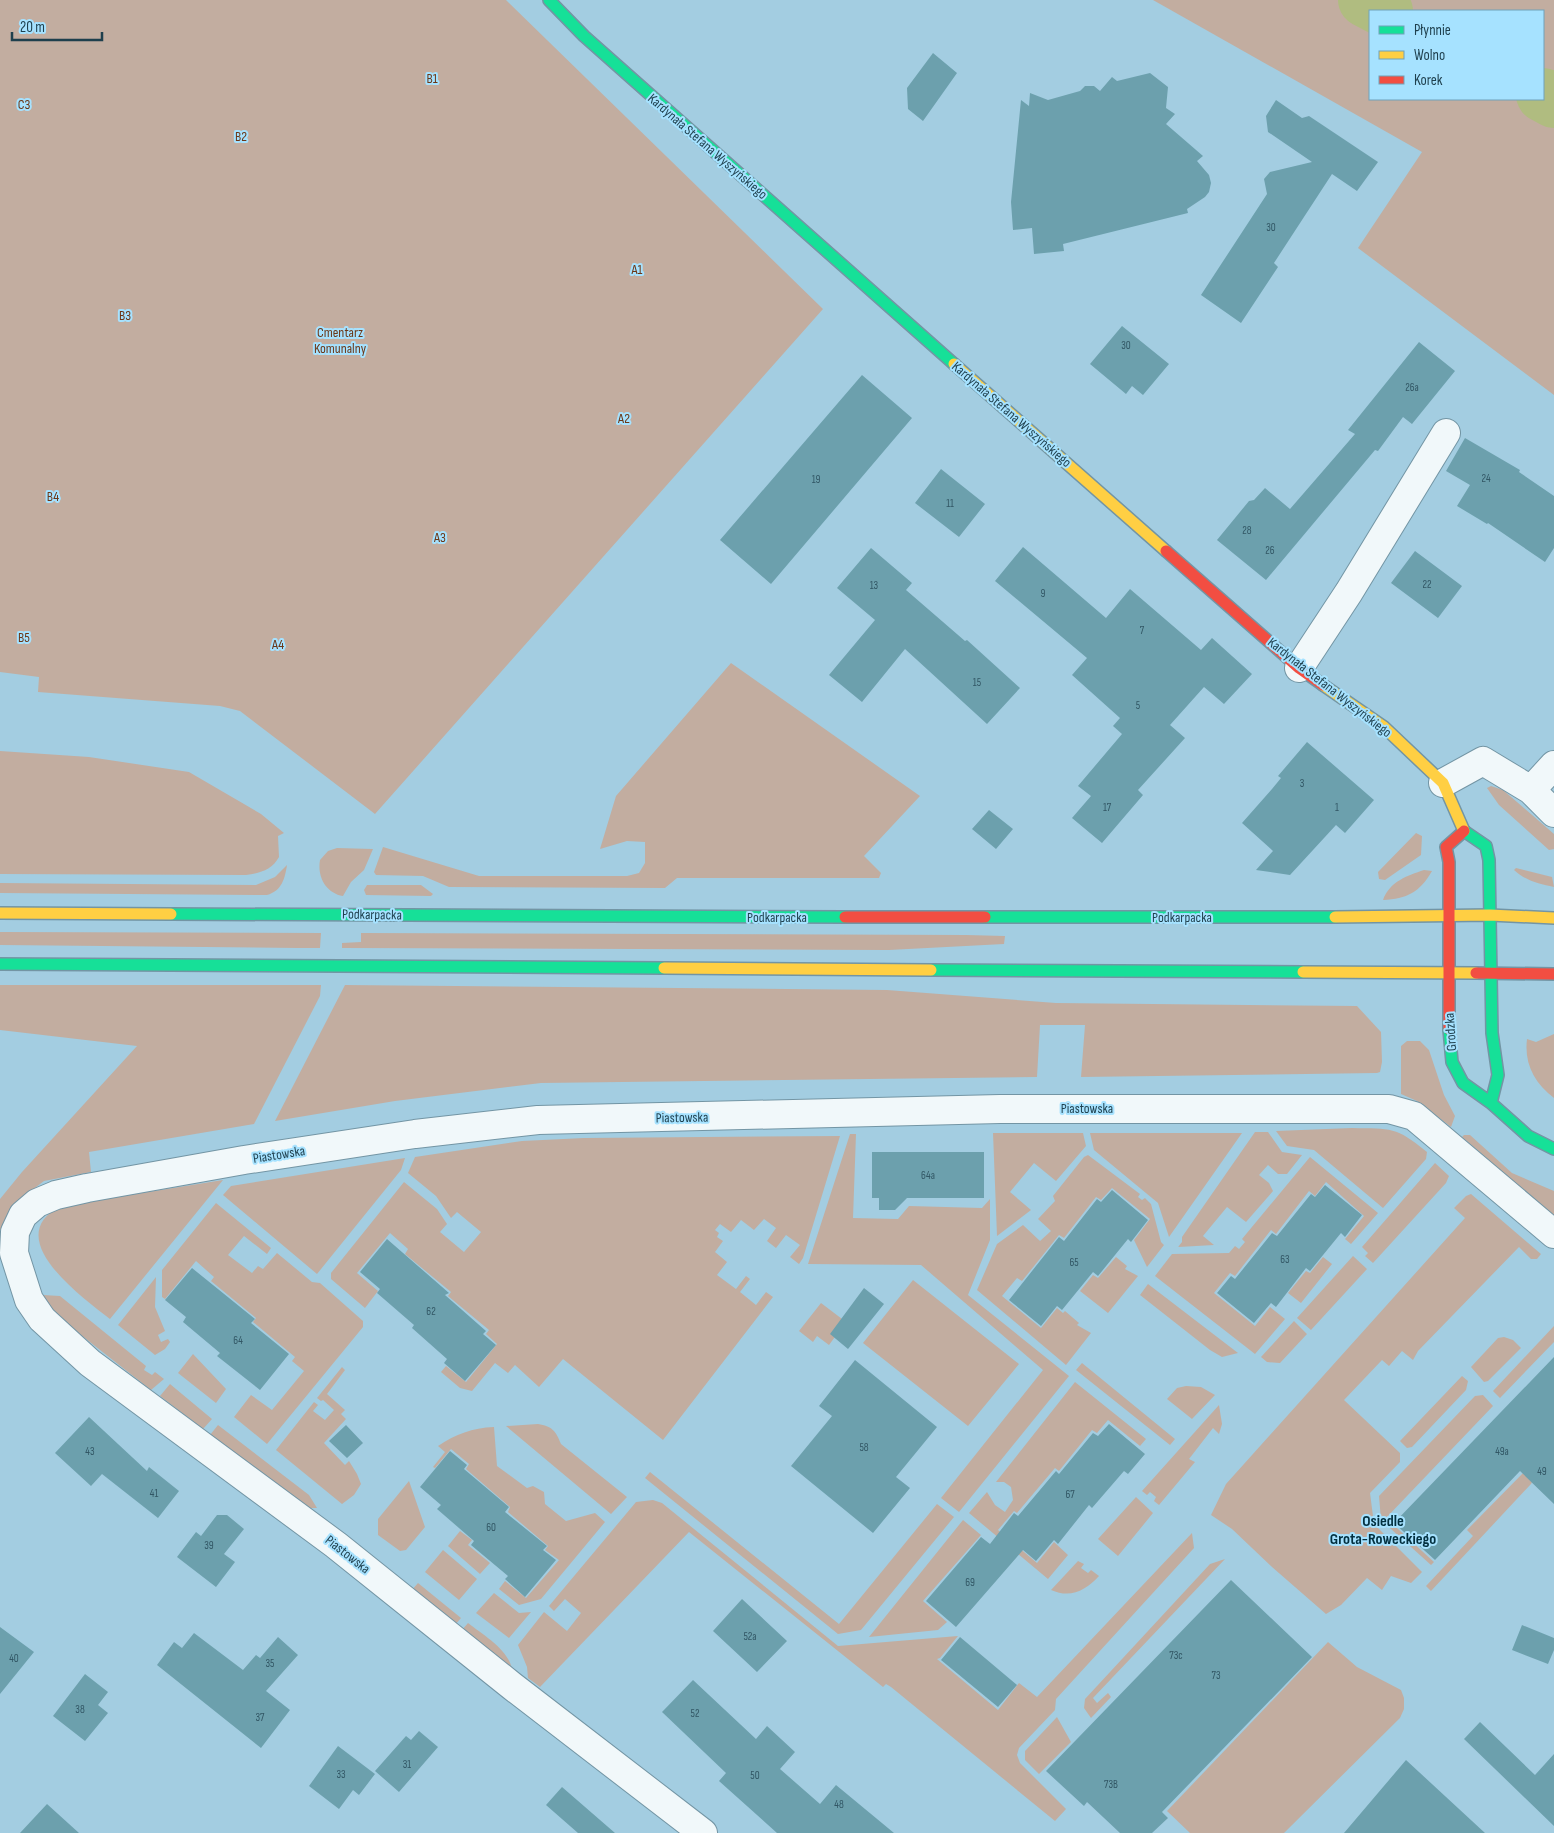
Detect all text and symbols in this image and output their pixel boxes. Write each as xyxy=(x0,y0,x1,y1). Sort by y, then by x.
scale bar xyxy=(12,10,102,42)
legend xyxy=(1369,10,1544,100)
text: 20 m xyxy=(20,18,45,37)
text: Płynnie xyxy=(1414,21,1451,40)
text: Wolno xyxy=(1414,46,1445,65)
park label: B1 xyxy=(426,70,438,87)
text: Korek xyxy=(1414,71,1443,90)
street label: Kardynała Stefana Wyszyńskiego xyxy=(644,90,771,203)
park label: C3 xyxy=(18,96,30,113)
park label: B2 xyxy=(235,128,247,145)
house number: 30 xyxy=(1266,221,1276,234)
park label: A1 xyxy=(631,261,643,278)
park label: B3 xyxy=(119,307,131,324)
park label: Cmentarz Komunalny xyxy=(314,324,367,357)
house number: 30 xyxy=(1121,339,1131,352)
street label: Kardynała Stefana Wyszyńskiego xyxy=(948,358,1075,471)
house number: 26a xyxy=(1405,381,1419,394)
park label: A2 xyxy=(617,410,630,427)
house number: 24 xyxy=(1481,472,1491,485)
house number: 19 xyxy=(812,473,820,486)
park label: B4 xyxy=(47,488,59,505)
house number: 11 xyxy=(946,497,954,510)
house number: 28 xyxy=(1242,524,1252,537)
park label: A3 xyxy=(433,529,446,546)
house number: 26 xyxy=(1265,544,1275,557)
house number: 22 xyxy=(1422,578,1432,591)
house number: 13 xyxy=(870,579,879,592)
house number: 9 xyxy=(1041,587,1046,600)
house number: 7 xyxy=(1140,624,1145,637)
park label: B5 xyxy=(18,629,30,646)
street label: Kardynała Stefana Wyszyńskiego xyxy=(1264,634,1395,741)
park label: A4 xyxy=(271,636,284,653)
house number: 15 xyxy=(973,676,981,689)
house number: 5 xyxy=(1136,699,1140,712)
house number: 3 xyxy=(1300,777,1305,790)
house number: 17 xyxy=(1103,801,1112,814)
house number: 1 xyxy=(1335,801,1339,814)
street label: Podkarpacka xyxy=(342,905,402,924)
street label: Podkarpacka xyxy=(747,909,807,926)
street label: Podkarpacka xyxy=(1152,909,1212,926)
street label: Grodzka xyxy=(1441,1012,1460,1052)
street label: Piastowska xyxy=(1061,1100,1113,1117)
street label: Piastowska xyxy=(656,1109,708,1126)
street label: Piastowska xyxy=(252,1142,306,1167)
house number: 64a xyxy=(921,1169,935,1182)
house number: 63 xyxy=(1280,1253,1290,1266)
house number: 65 xyxy=(1069,1256,1079,1269)
house number: 62 xyxy=(426,1305,436,1318)
house number: 64 xyxy=(233,1334,243,1347)
house number: 58 xyxy=(859,1441,869,1454)
house number: 43 xyxy=(85,1445,95,1458)
house number: 49a xyxy=(1495,1445,1509,1458)
house number: 49 xyxy=(1537,1465,1547,1478)
house number: 41 xyxy=(150,1487,158,1500)
house number: 67 xyxy=(1065,1488,1075,1501)
district label: Osiedle Grota-Roweckiego xyxy=(1330,1512,1436,1549)
house number: 60 xyxy=(486,1521,496,1534)
street label: Piastowska xyxy=(322,1532,374,1577)
house number: 39 xyxy=(204,1539,214,1552)
house number: 69 xyxy=(965,1576,975,1589)
house number: 52a xyxy=(743,1630,757,1643)
house number: 73c xyxy=(1169,1649,1183,1662)
house number: 40 xyxy=(9,1652,19,1665)
house number: 35 xyxy=(265,1657,275,1670)
house number: 73 xyxy=(1211,1669,1221,1682)
house number: 38 xyxy=(75,1703,85,1716)
house number: 52 xyxy=(691,1707,700,1720)
house number: 37 xyxy=(255,1711,265,1724)
house number: 31 xyxy=(403,1758,411,1771)
house number: 33 xyxy=(336,1768,346,1781)
house number: 50 xyxy=(750,1769,760,1782)
house number: 73B xyxy=(1104,1778,1118,1791)
house number: 48 xyxy=(834,1798,844,1811)

